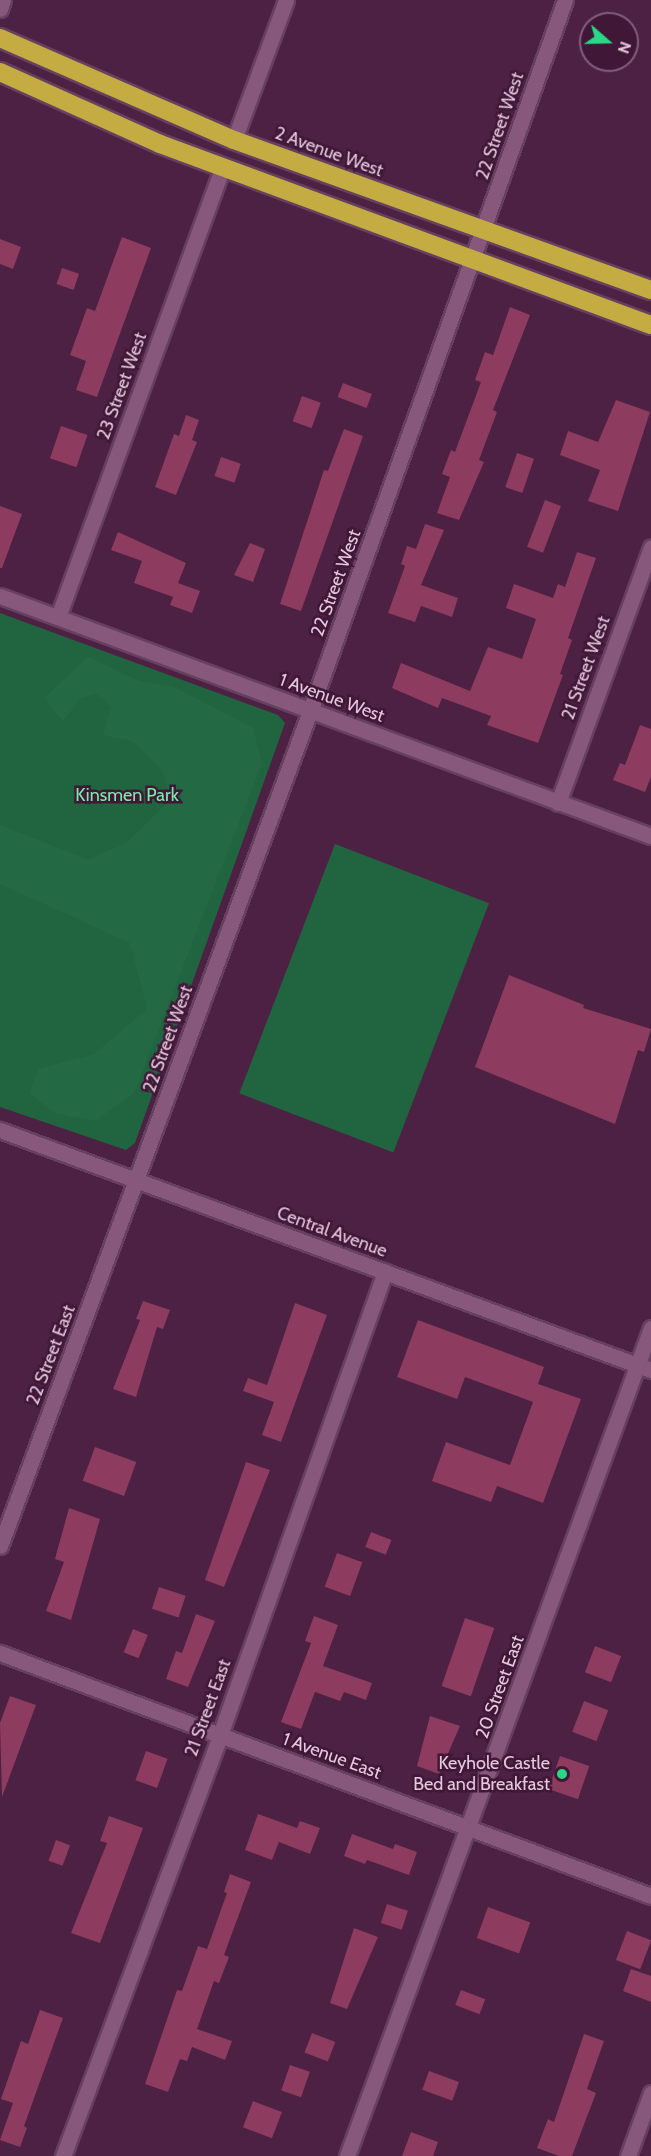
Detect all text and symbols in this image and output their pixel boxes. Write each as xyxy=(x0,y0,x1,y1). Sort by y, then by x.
north arrow xyxy=(579,12,639,72)
text: N xyxy=(614,39,635,56)
street label: 22 Street West xyxy=(472,69,528,183)
street label: 2 Avenue West xyxy=(272,122,386,182)
street label: 23 Street West xyxy=(93,329,151,443)
street label: 22 Street West xyxy=(307,527,365,639)
street label: 21 Street West xyxy=(557,613,615,723)
street label: 1 Avenue West xyxy=(277,669,387,727)
park label: Kinsmen Park xyxy=(75,784,179,806)
street label: 22 Street West xyxy=(139,983,197,1095)
street label: Central Avenue xyxy=(274,1202,390,1262)
street label: 22 Street East xyxy=(22,1302,80,1408)
street label: 20 Street East xyxy=(471,1632,529,1742)
street label: 21 Street East xyxy=(180,1656,236,1760)
street label: 1 Avenue East xyxy=(280,1728,384,1784)
place label: Keyhole Castle Bed and Breakfast xyxy=(413,1753,550,1796)
marker: Keyhole Castle Bed and Breakfast xyxy=(555,1767,569,1781)

